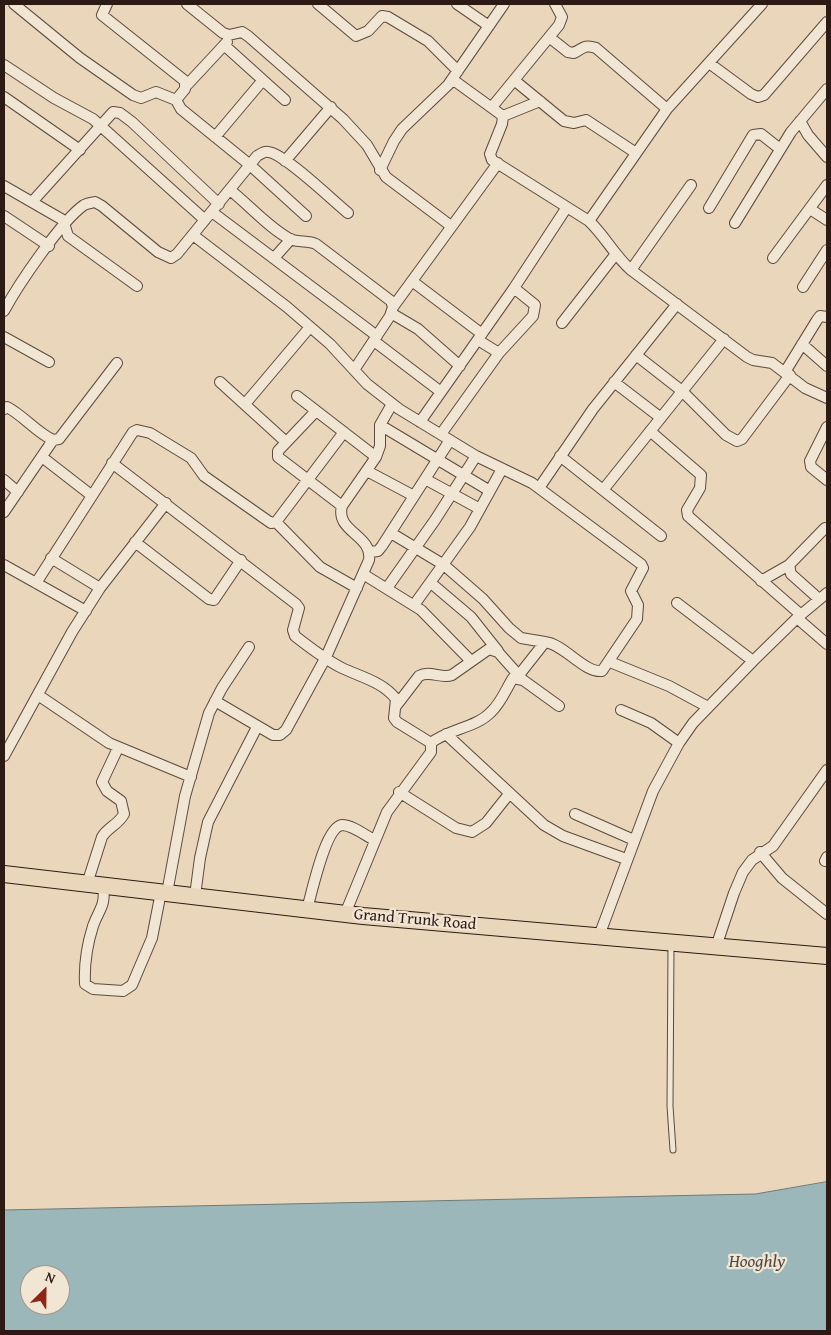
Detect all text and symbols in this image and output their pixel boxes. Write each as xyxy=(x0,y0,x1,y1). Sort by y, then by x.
street label: Grand Trunk Road xyxy=(353,905,477,935)
water label: Hooghly xyxy=(729,1251,785,1273)
north arrow xyxy=(20,1265,70,1315)
text: N xyxy=(42,1266,59,1288)

